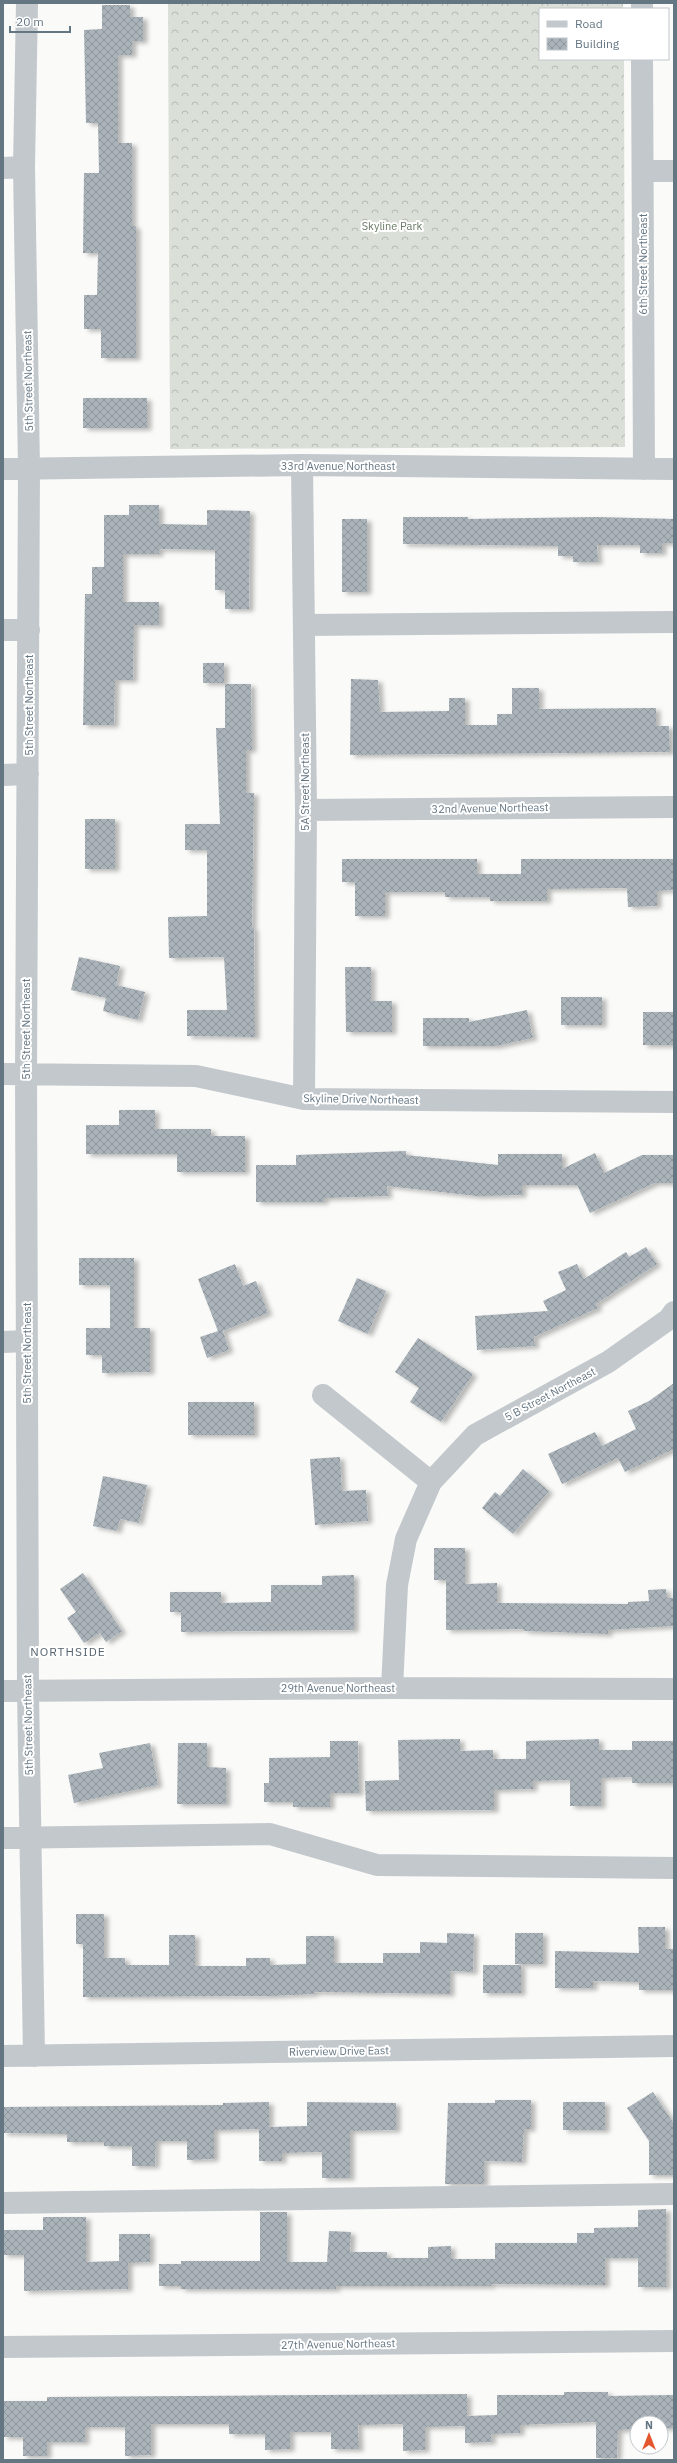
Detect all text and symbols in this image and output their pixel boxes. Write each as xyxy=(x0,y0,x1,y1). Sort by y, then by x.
scale bar xyxy=(10,8,70,34)
legend xyxy=(539,8,669,60)
text: 20 m xyxy=(16,14,44,29)
text: Road xyxy=(575,16,603,31)
text: Building xyxy=(575,36,620,51)
street label: 6th Street Northeast xyxy=(636,213,650,315)
park label: Skyline Park xyxy=(362,219,422,233)
street label: 5th Street Northeast xyxy=(20,330,36,432)
street label: 33rd Avenue Northeast xyxy=(281,459,395,473)
street label: 5th Street Northeast xyxy=(22,654,36,756)
street label: 5A Street Northeast xyxy=(298,733,312,831)
street label: 32nd Avenue Northeast xyxy=(431,800,549,816)
street label: 5th Street Northeast xyxy=(19,978,33,1080)
street label: Skyline Drive Northeast xyxy=(303,1091,419,1107)
street label: 5th Street Northeast xyxy=(20,1302,34,1404)
street label: 5 B Street Northeast xyxy=(502,1364,598,1424)
district label: NORTHSIDE xyxy=(30,1644,106,1659)
street label: 5th Street Northeast xyxy=(20,1674,36,1776)
street label: 29th Avenue Northeast xyxy=(281,1681,395,1695)
street label: Riverview Drive East xyxy=(289,2043,389,2059)
street label: 27th Avenue Northeast xyxy=(281,2336,395,2352)
north arrow xyxy=(629,2415,669,2455)
text: N xyxy=(645,2418,653,2432)

